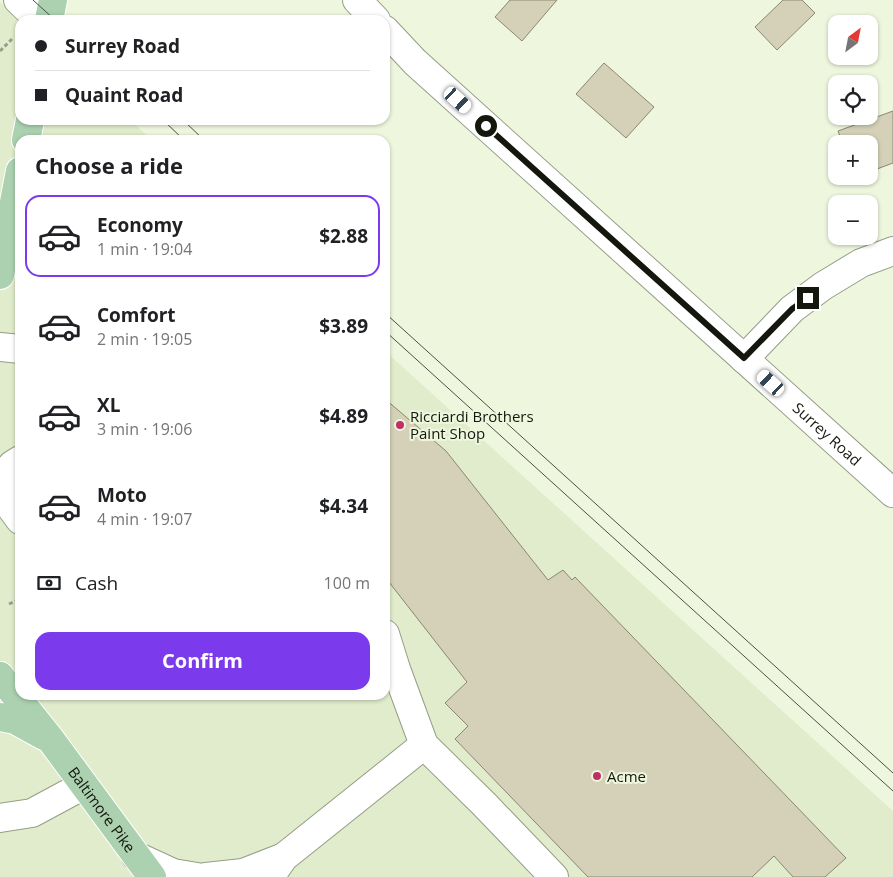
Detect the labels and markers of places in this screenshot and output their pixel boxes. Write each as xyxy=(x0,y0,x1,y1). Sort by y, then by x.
place label: Ricciardi Brothers Paint Shop xyxy=(410,406,534,443)
marker: Ricciardi Brothers Paint Shop xyxy=(394,419,406,431)
place label: Acme xyxy=(607,766,646,786)
marker: Acme xyxy=(591,770,603,782)

